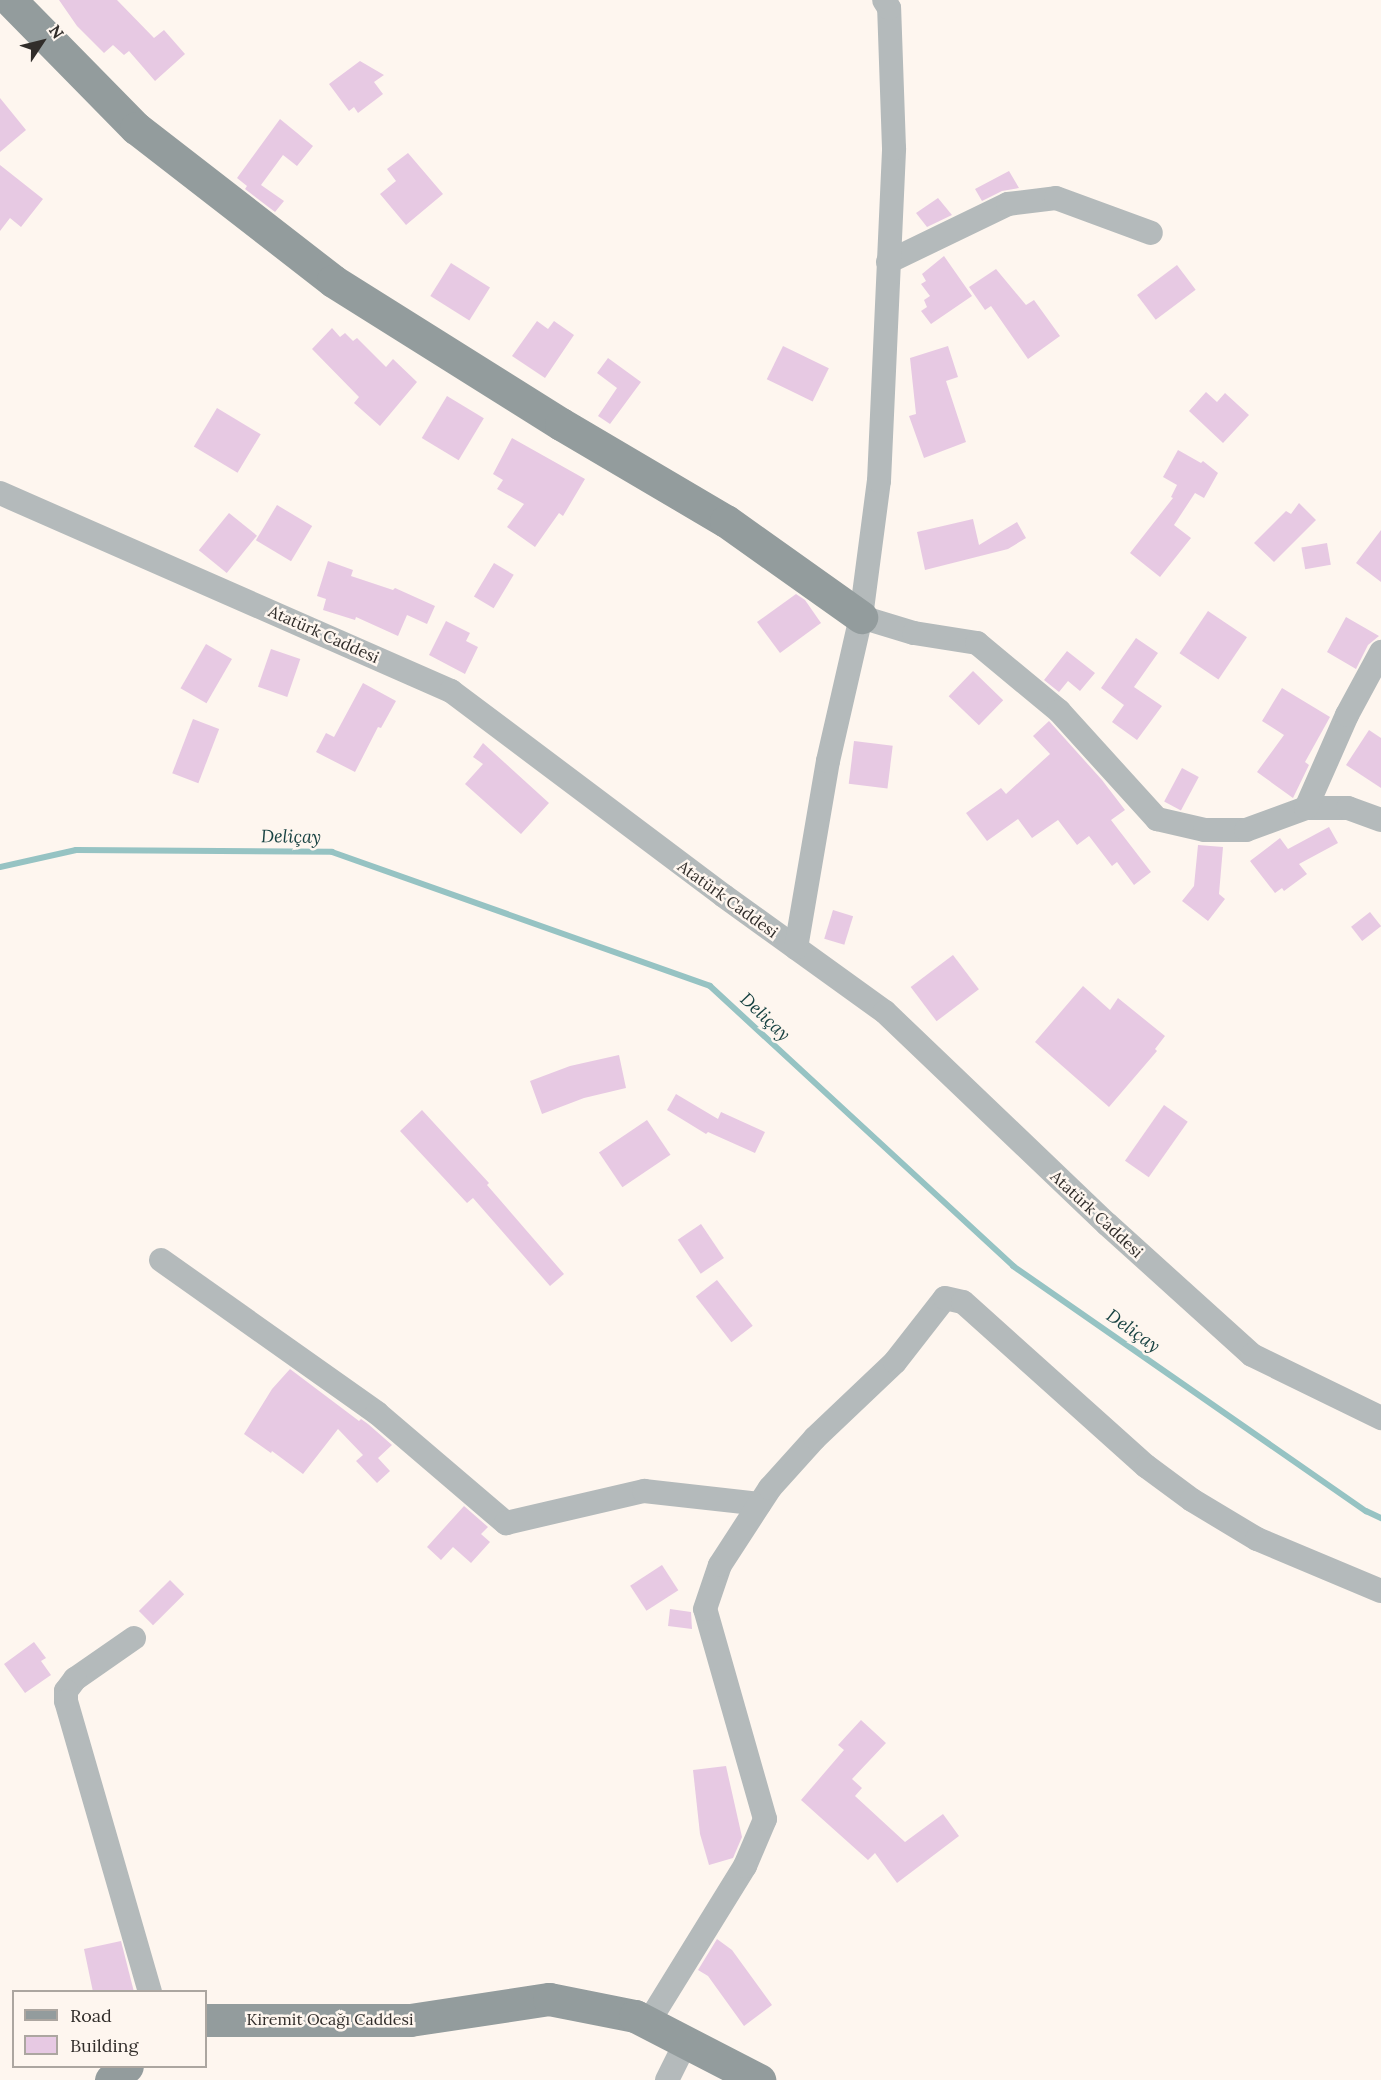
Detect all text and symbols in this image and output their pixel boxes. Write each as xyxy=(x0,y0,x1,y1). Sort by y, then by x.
north arrow xyxy=(12,12,72,72)
text: N xyxy=(45,21,68,42)
street label: Atatürk Caddesi xyxy=(266,601,382,667)
water label: Deliçay xyxy=(261,826,321,848)
street label: Atatürk Caddesi xyxy=(674,856,782,942)
water label: Deliçay xyxy=(736,988,794,1046)
street label: Atatürk Caddesi xyxy=(1047,1166,1147,1262)
water label: Deliçay xyxy=(1102,1305,1164,1357)
legend xyxy=(12,1990,207,2068)
text: Road xyxy=(70,2004,112,2027)
street label: Kiremit Ocağı Caddesi xyxy=(247,2009,413,2029)
text: Building xyxy=(70,2034,138,2057)

